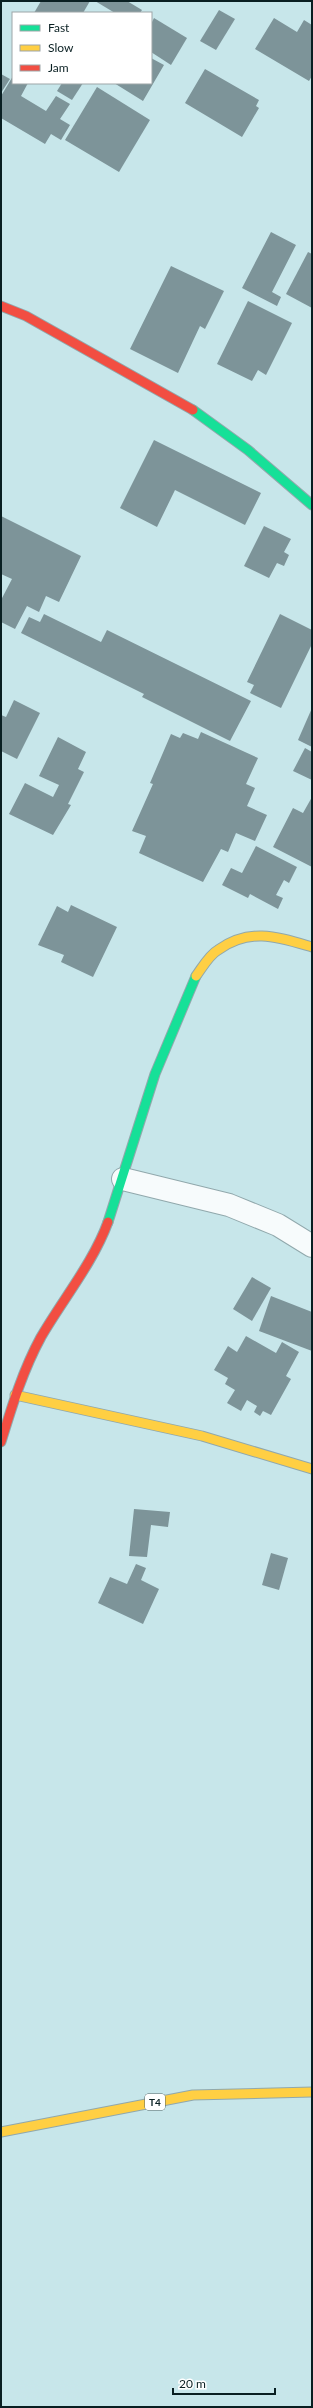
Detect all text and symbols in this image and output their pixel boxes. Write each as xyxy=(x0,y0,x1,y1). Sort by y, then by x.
legend xyxy=(12,12,152,84)
text: Fast xyxy=(48,20,70,35)
text: Slow xyxy=(48,40,74,55)
text: Jam xyxy=(48,60,69,75)
road number: T4 xyxy=(145,2094,165,2110)
scale bar xyxy=(173,2370,275,2396)
text: 20 m xyxy=(179,2376,206,2391)

